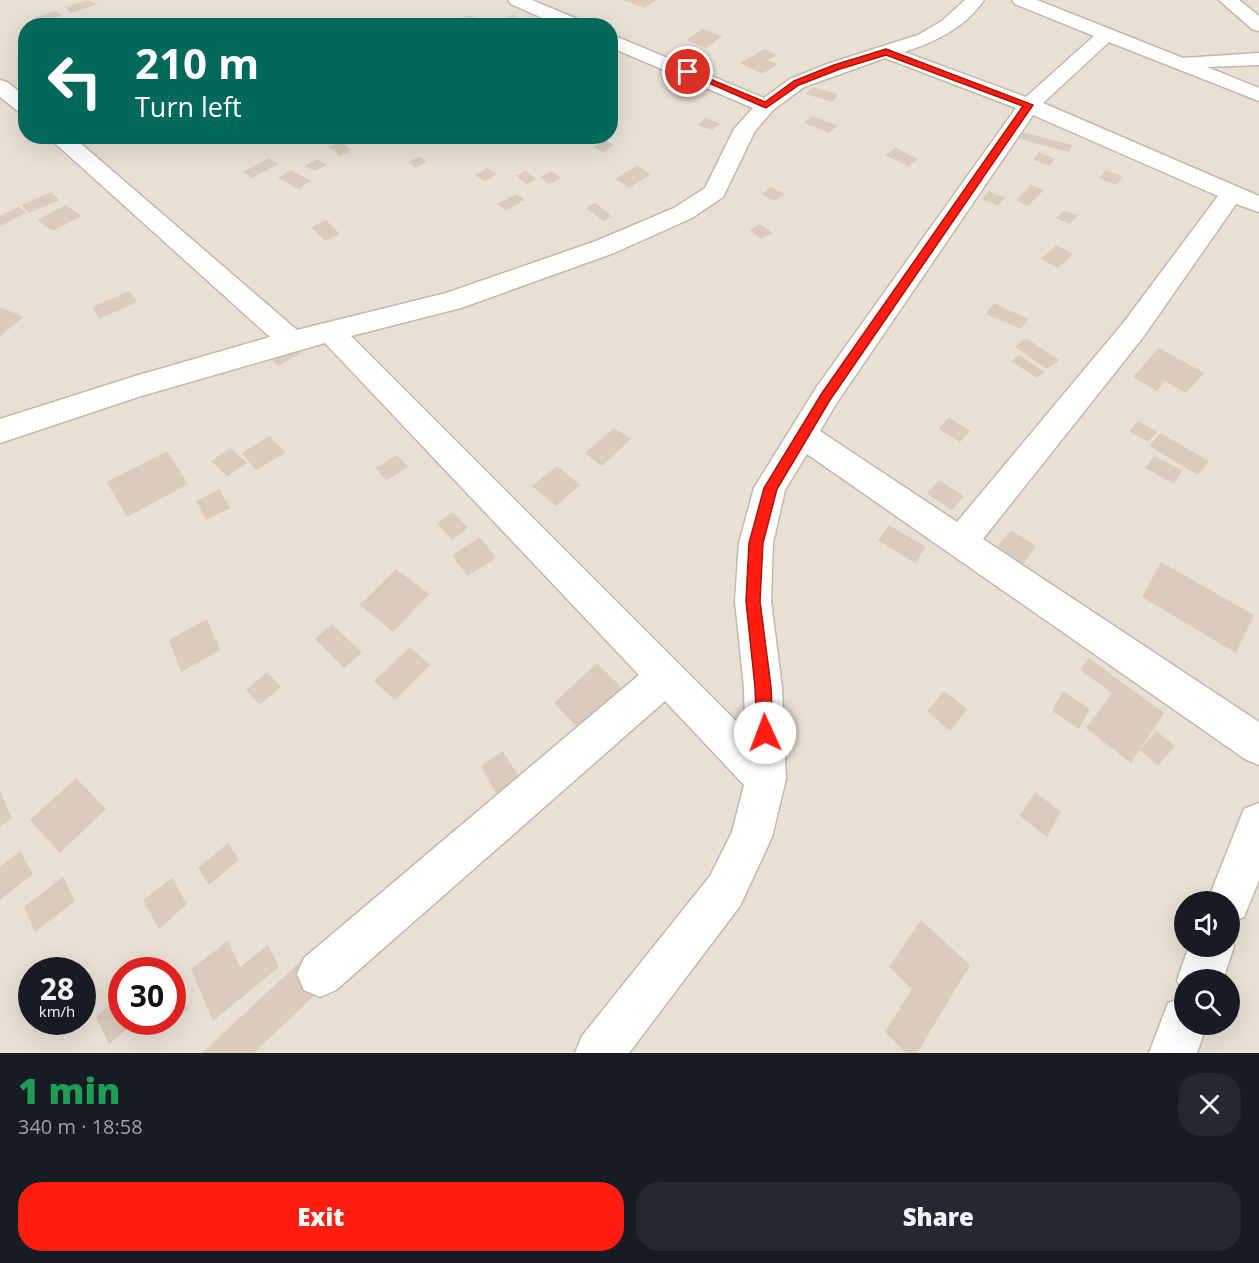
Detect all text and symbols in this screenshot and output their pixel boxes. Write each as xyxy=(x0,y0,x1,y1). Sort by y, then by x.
text: 210 m xyxy=(135,34,259,91)
icon: left xyxy=(36,42,114,120)
pin xyxy=(662,46,713,97)
icon: arrive xyxy=(671,55,704,88)
text: Turn left xyxy=(135,88,242,125)
position arrow xyxy=(733,701,797,765)
map controls xyxy=(1174,891,1240,1035)
button: sound xyxy=(1174,891,1240,957)
speed limit sign: 30 xyxy=(108,957,186,1035)
text: 28 xyxy=(40,968,74,1009)
button: search xyxy=(1174,969,1240,1035)
text: km/h xyxy=(39,1001,75,1021)
text: 1 min xyxy=(18,1066,120,1115)
button: close xyxy=(1178,1073,1241,1136)
text: 340 m · 18:58 xyxy=(18,1113,143,1140)
button: Exit xyxy=(18,1182,624,1251)
button: Share xyxy=(636,1182,1241,1251)

